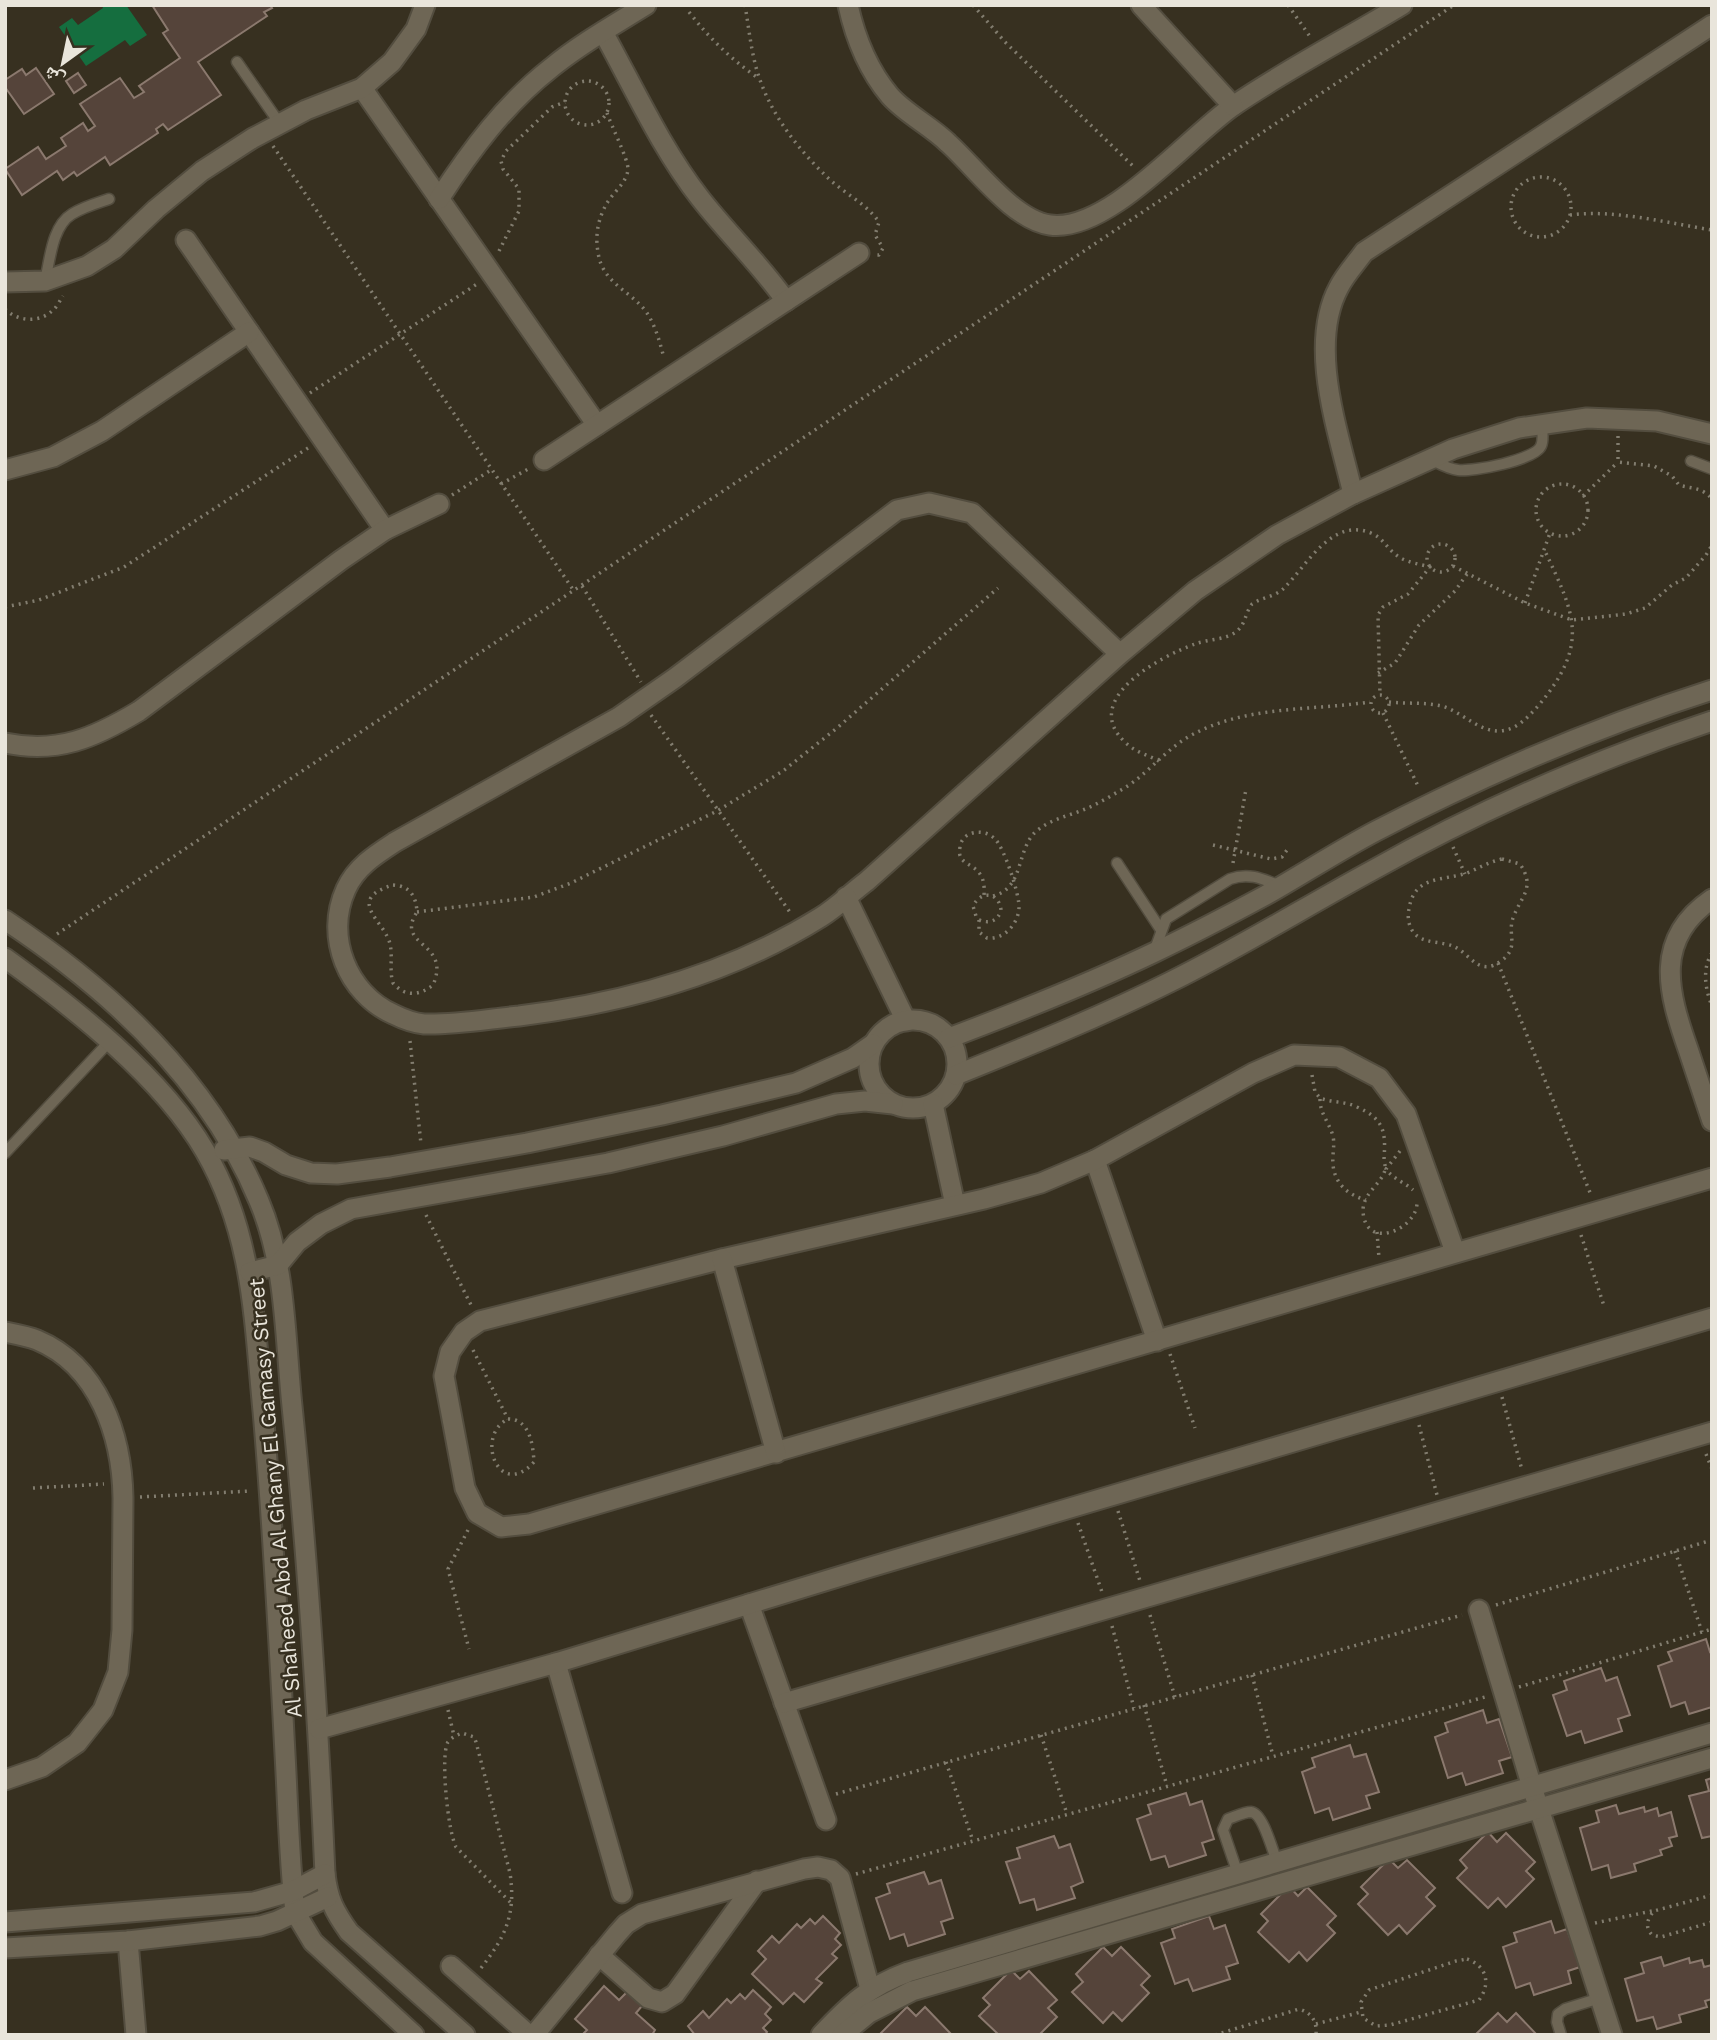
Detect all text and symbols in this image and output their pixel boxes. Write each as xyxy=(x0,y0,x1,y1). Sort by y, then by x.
north arrow xyxy=(28,28,98,98)
text: ش xyxy=(39,62,69,92)
street label: Al Shaheed Abd Al Ghany El Gamasy Street xyxy=(243,1277,307,1719)

